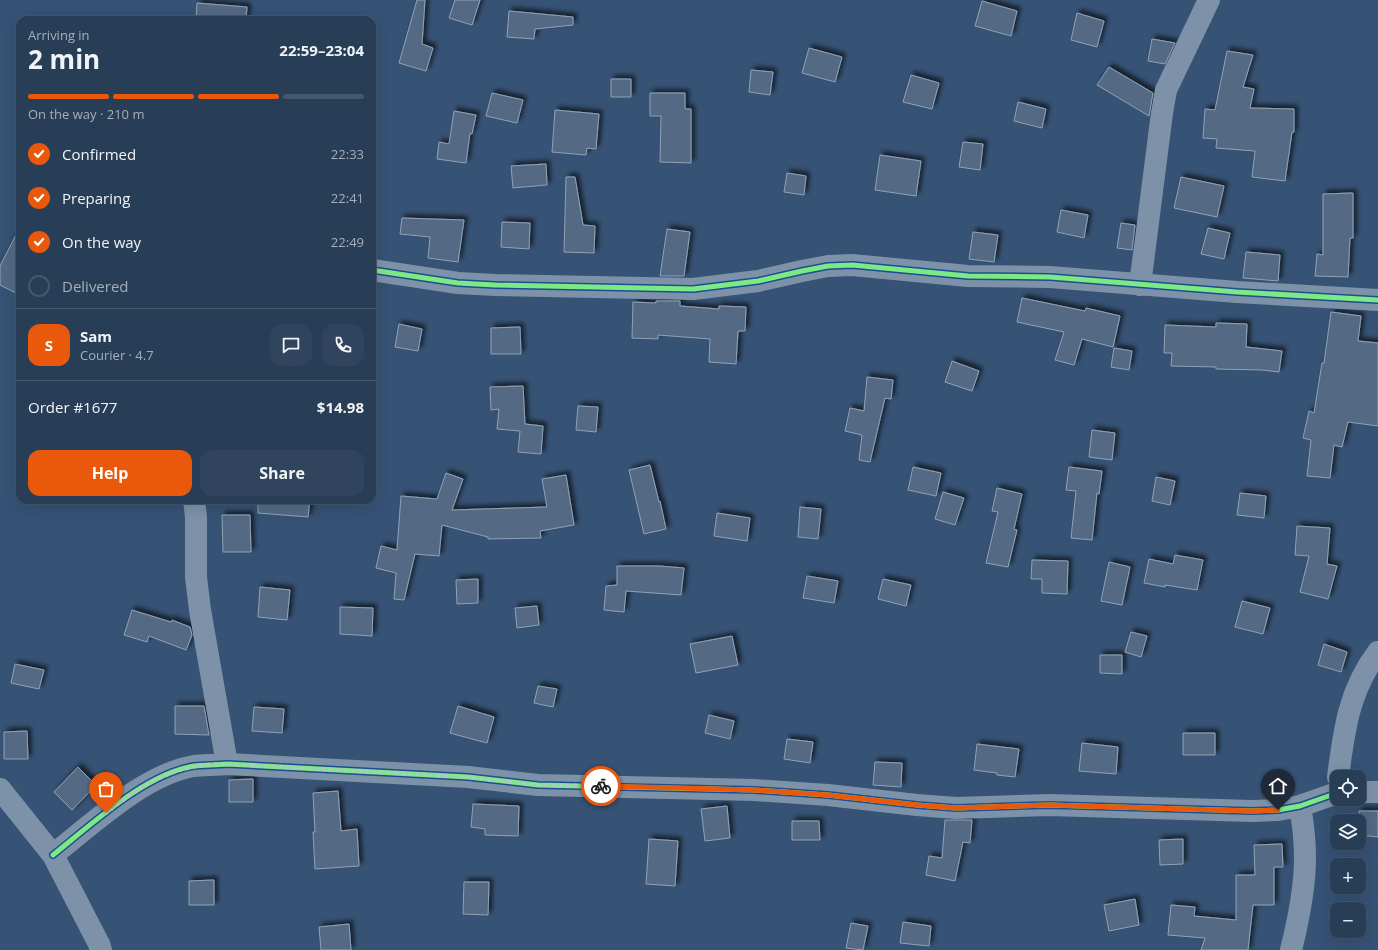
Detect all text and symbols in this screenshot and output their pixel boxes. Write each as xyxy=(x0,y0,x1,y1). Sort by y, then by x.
text: Arriving in xyxy=(28,26,90,44)
text: 22:59–23:04 xyxy=(279,40,364,60)
text: 2 min xyxy=(28,41,100,77)
text: On the way · 210 m xyxy=(28,105,144,123)
icon: check xyxy=(28,143,50,165)
text: Confirmed xyxy=(62,144,136,164)
text: 22:33 xyxy=(331,145,364,163)
icon: check xyxy=(28,187,50,209)
text: Preparing xyxy=(62,188,130,208)
text: 22:41 xyxy=(331,189,364,207)
icon: check xyxy=(28,231,50,253)
text: On the way xyxy=(62,232,141,252)
text: 22:49 xyxy=(331,233,364,251)
text: Delivered xyxy=(62,276,129,296)
button: chat xyxy=(270,324,312,366)
button: phone xyxy=(322,324,364,366)
text: Sam xyxy=(80,326,112,346)
text: S xyxy=(45,335,53,355)
text: Courier · 4.7 xyxy=(80,346,154,364)
text: Order #1677 xyxy=(28,397,117,417)
text: $14.98 xyxy=(317,397,364,417)
button: Help xyxy=(28,450,192,496)
button: Share xyxy=(200,450,364,496)
courier xyxy=(581,766,621,806)
pin xyxy=(1261,769,1295,810)
map controls xyxy=(1330,770,1366,938)
button: locate xyxy=(1330,770,1366,806)
pin xyxy=(89,772,123,813)
icon: bike xyxy=(590,775,612,797)
icon: home xyxy=(1267,775,1289,797)
icon: bag xyxy=(95,778,117,800)
button: layers xyxy=(1330,814,1366,850)
button: + xyxy=(1330,858,1366,894)
button: − xyxy=(1330,902,1366,938)

